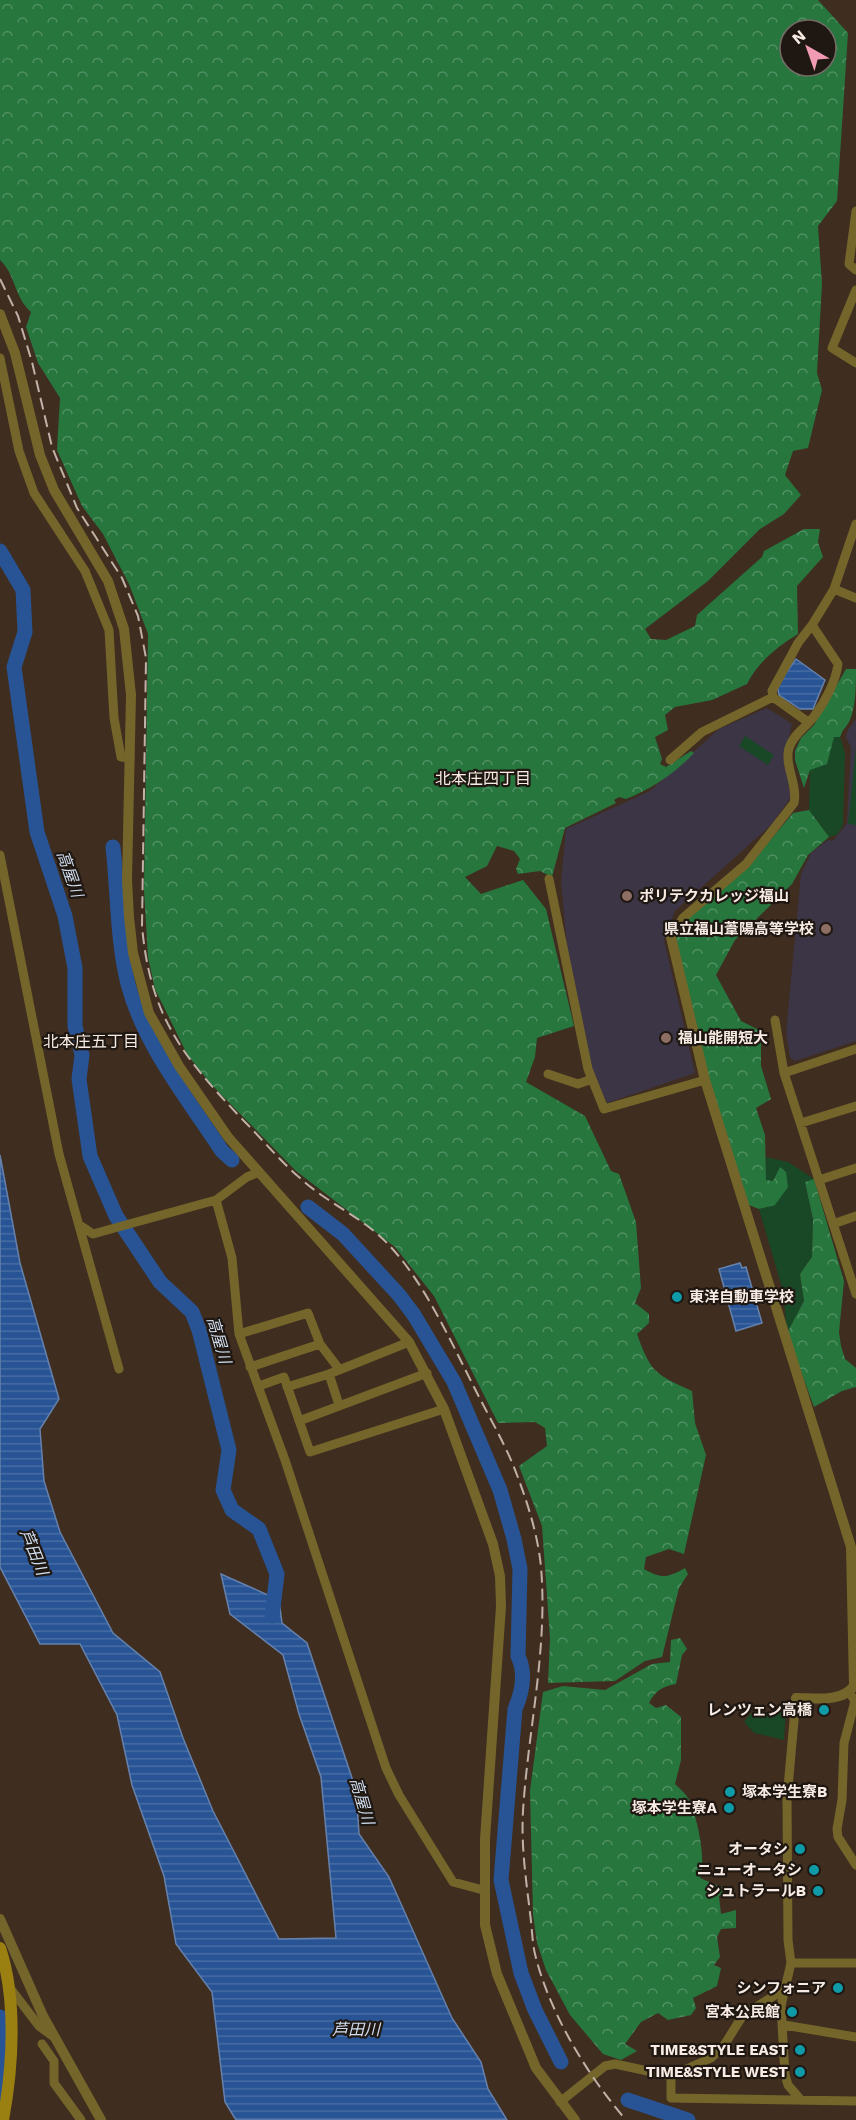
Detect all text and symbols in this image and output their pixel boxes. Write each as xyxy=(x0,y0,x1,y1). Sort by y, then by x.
north arrow xyxy=(778,18,838,78)
text: N xyxy=(788,26,809,48)
district label: 北本庄四丁目 xyxy=(435,769,531,788)
water label: 高屋川 xyxy=(53,848,87,902)
place label: ポリテクカレッジ福山 xyxy=(639,887,789,905)
marker: ポリテクカレッジ福山 xyxy=(620,889,634,903)
place label: 県立福山葦陽高等学校 xyxy=(664,920,814,938)
marker: 県立福山葦陽高等学校 xyxy=(819,922,833,936)
place label: 福山能開短大 xyxy=(677,1029,768,1047)
marker: 福山能開短大 xyxy=(659,1031,673,1045)
district label: 北本庄五丁目 xyxy=(43,1032,139,1051)
place label: 東洋自動車学校 xyxy=(689,1288,794,1306)
marker: 東洋自動車学校 xyxy=(670,1290,684,1304)
water label: 高屋川 xyxy=(203,1314,235,1368)
water label: 芦田川 xyxy=(16,1526,53,1580)
place label: レンツェン高橋 xyxy=(707,1701,813,1719)
marker: レンツェン高橋 xyxy=(817,1703,831,1717)
water label: 高屋川 xyxy=(346,1775,378,1829)
place label: 塚本学生寮B xyxy=(742,1783,827,1801)
marker: 塚本学生寮B xyxy=(723,1785,737,1799)
place label: 塚本学生寮A xyxy=(632,1799,718,1817)
marker: 塚本学生寮A xyxy=(722,1801,736,1815)
place label: オータシ xyxy=(728,1840,788,1858)
marker: オータシ xyxy=(793,1842,807,1856)
place label: ニューオータシ xyxy=(697,1861,802,1879)
marker: ニューオータシ xyxy=(807,1863,821,1877)
place label: シュトラールB xyxy=(706,1882,806,1900)
marker: シュトラールB xyxy=(811,1884,825,1898)
place label: シンフォニア xyxy=(736,1979,826,1997)
marker: シンフォニア xyxy=(831,1981,845,1995)
place label: 宮本公民館 xyxy=(705,2003,780,2021)
marker: 宮本公民館 xyxy=(785,2005,799,2019)
water label: 芦田川 xyxy=(332,2020,382,2039)
place label: TIME&STYLE EAST xyxy=(650,2041,788,2059)
marker: TIME&STYLE EAST xyxy=(793,2043,807,2057)
place label: TIME&STYLE WEST xyxy=(646,2063,788,2081)
marker: TIME&STYLE WEST xyxy=(793,2065,807,2079)

